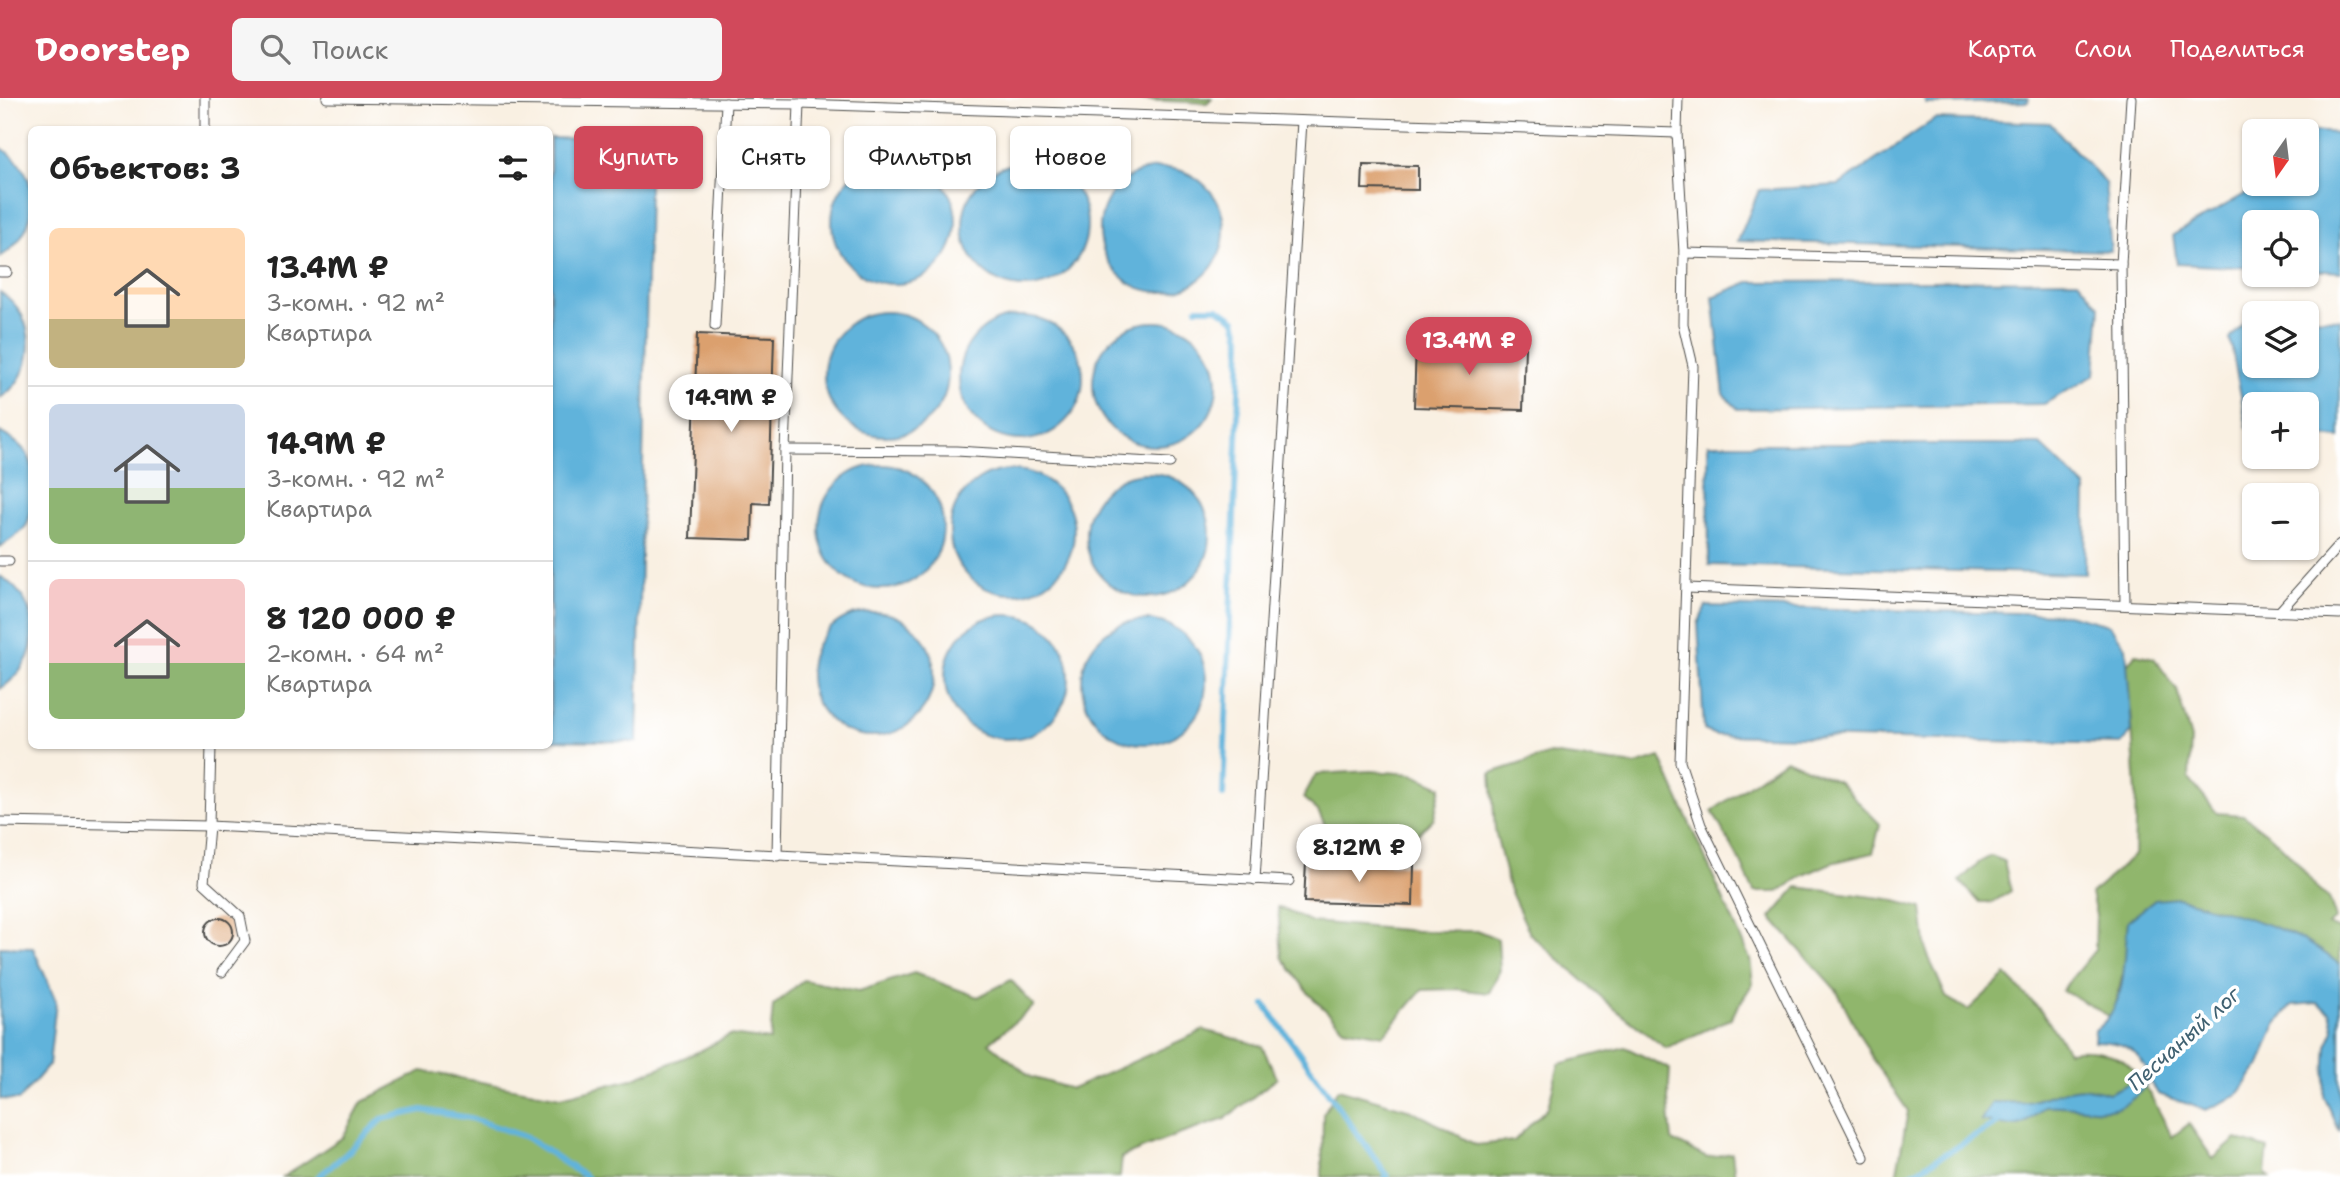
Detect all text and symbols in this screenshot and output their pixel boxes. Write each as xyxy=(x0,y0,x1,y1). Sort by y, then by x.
search box xyxy=(232,18,722,81)
text: Doorstep xyxy=(35,27,190,72)
icon: search xyxy=(256,30,294,68)
text: Поиск xyxy=(312,32,388,67)
text: Карта xyxy=(1968,33,2036,65)
text: Слои xyxy=(2074,33,2132,65)
text: Поделиться xyxy=(2170,33,2305,65)
north arrow xyxy=(2242,119,2319,196)
map controls xyxy=(2242,119,2319,560)
chip: Купить xyxy=(574,126,703,189)
chip: Снять xyxy=(717,126,830,189)
chip: Фильтры xyxy=(844,126,996,189)
chip: Новое xyxy=(1010,126,1131,189)
text: Объектов: 3 xyxy=(49,148,241,189)
icon: filters xyxy=(494,149,532,187)
button: locate xyxy=(2242,210,2319,287)
text: 13.4M ₽ xyxy=(266,247,389,288)
icon: home xyxy=(105,256,189,340)
text: 3-комн. · 92 m² xyxy=(266,288,445,318)
button: layers xyxy=(2242,301,2319,378)
pin: 13.4M ₽ xyxy=(1404,317,1534,377)
text: Квартира xyxy=(266,318,372,348)
text: 13.4M ₽ xyxy=(1422,325,1516,355)
pin: 14.9M ₽ xyxy=(666,374,796,434)
text: 14.9M ₽ xyxy=(685,382,777,412)
button: + xyxy=(2242,392,2319,469)
text: 14.9M ₽ xyxy=(266,423,386,464)
icon: home xyxy=(105,432,189,516)
text: 3-комн. · 92 m² xyxy=(266,464,445,494)
button: − xyxy=(2242,483,2319,560)
text: Квартира xyxy=(266,494,372,524)
text: 8 120 000 ₽ xyxy=(266,598,456,639)
icon: home xyxy=(105,607,189,691)
text: 2-комн. · 64 m² xyxy=(266,639,444,669)
text: Квартира xyxy=(266,669,372,699)
pin: 8.12M ₽ xyxy=(1294,824,1424,884)
text: 8.12M ₽ xyxy=(1312,832,1406,862)
water label: Песчаный лог xyxy=(2122,980,2247,1097)

